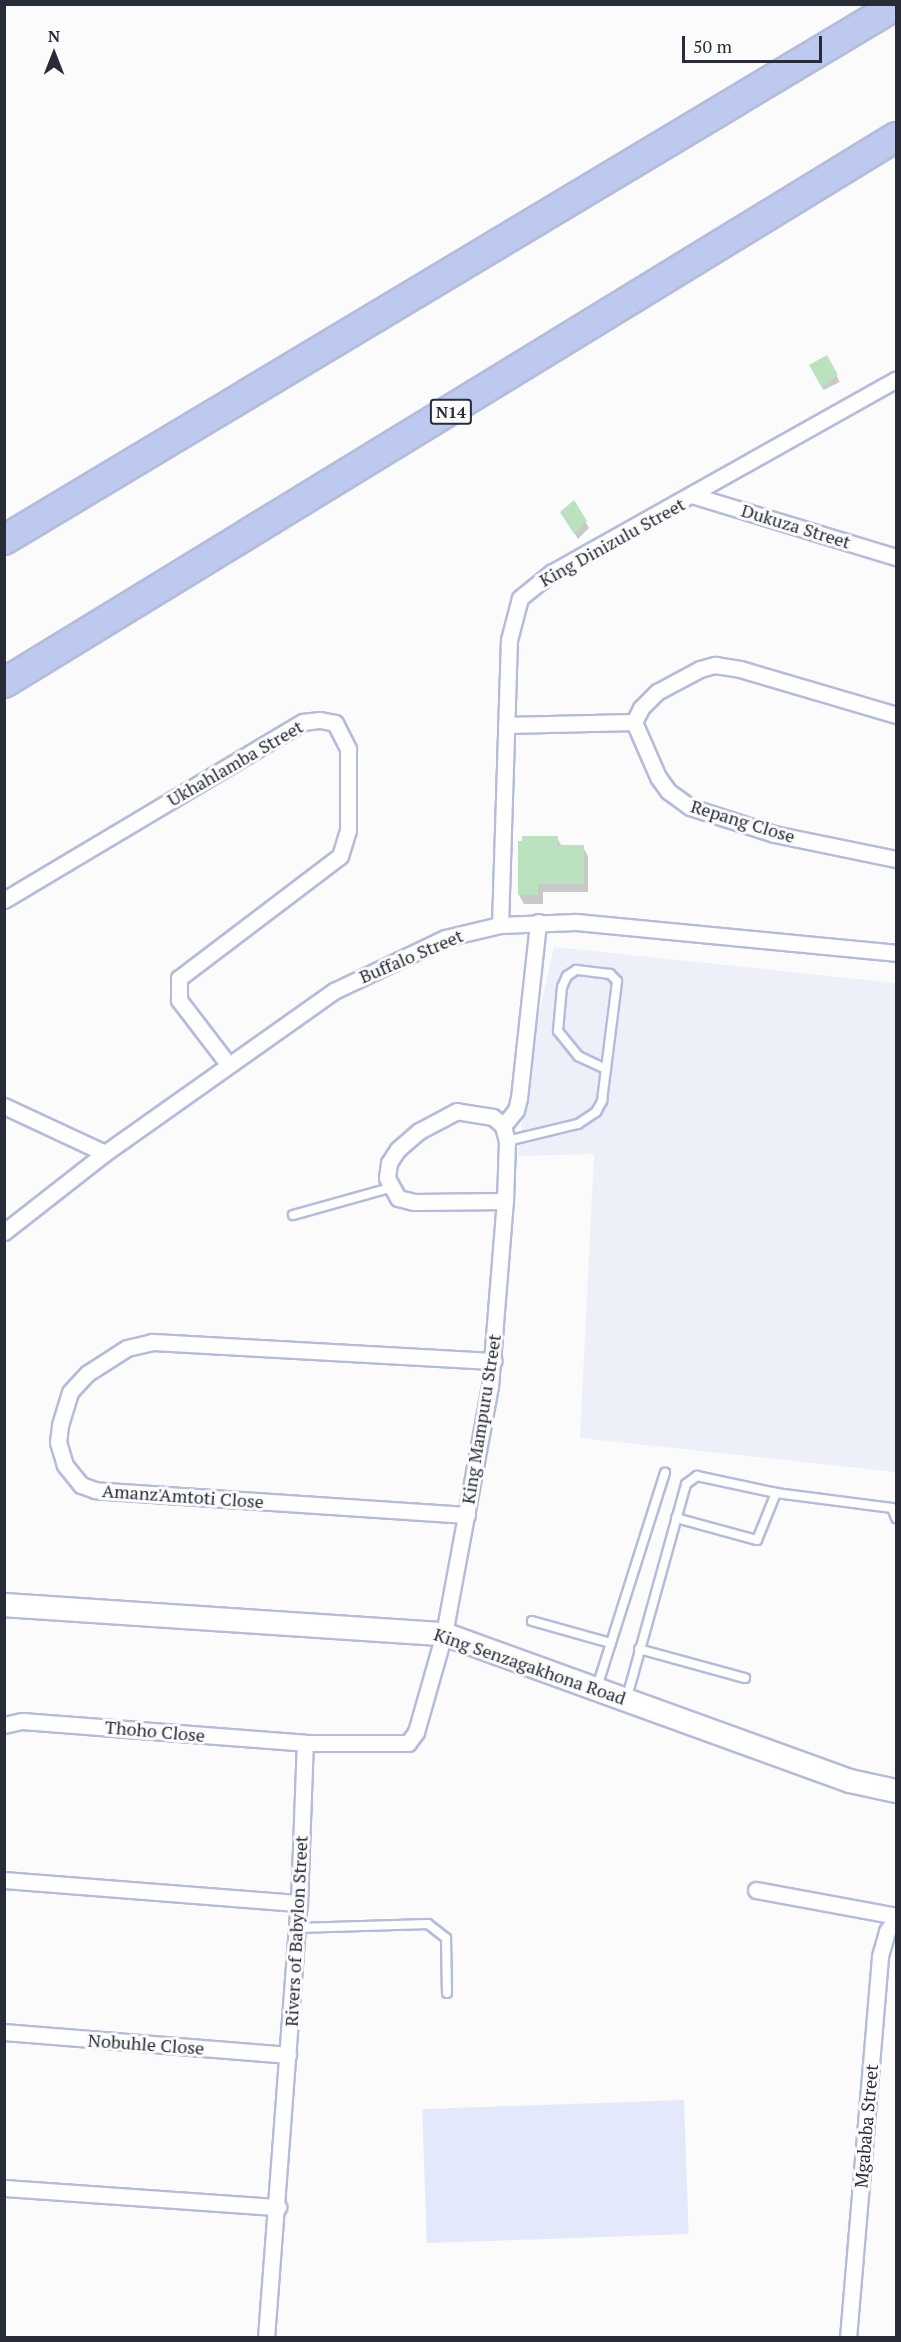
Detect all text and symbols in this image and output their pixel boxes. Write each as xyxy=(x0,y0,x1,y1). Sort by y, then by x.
north arrow xyxy=(24,24,84,84)
scale bar xyxy=(685,24,824,62)
text: N xyxy=(48,25,60,47)
text: 50 m xyxy=(693,34,732,58)
road number: N14 xyxy=(428,399,474,425)
street label: King Dinizulu Street xyxy=(535,493,689,591)
street label: Dukuza Street xyxy=(739,499,853,553)
street label: Ukhahlamba Street xyxy=(163,715,307,811)
street label: Repang Close xyxy=(688,795,798,847)
street label: Buffalo Street xyxy=(356,924,466,988)
street label: King Mampuru Street xyxy=(457,1332,505,1506)
street label: Amanz'Amtoti Close xyxy=(101,1480,265,1512)
street label: King Senzagakhona Road xyxy=(431,1623,629,1709)
street label: Thoho Close xyxy=(104,1716,206,1746)
street label: Rivers of Babylon Street xyxy=(280,1835,312,2027)
street label: Nobuhle Close xyxy=(87,2029,205,2059)
street label: Mgababa Street xyxy=(850,2063,882,2189)

